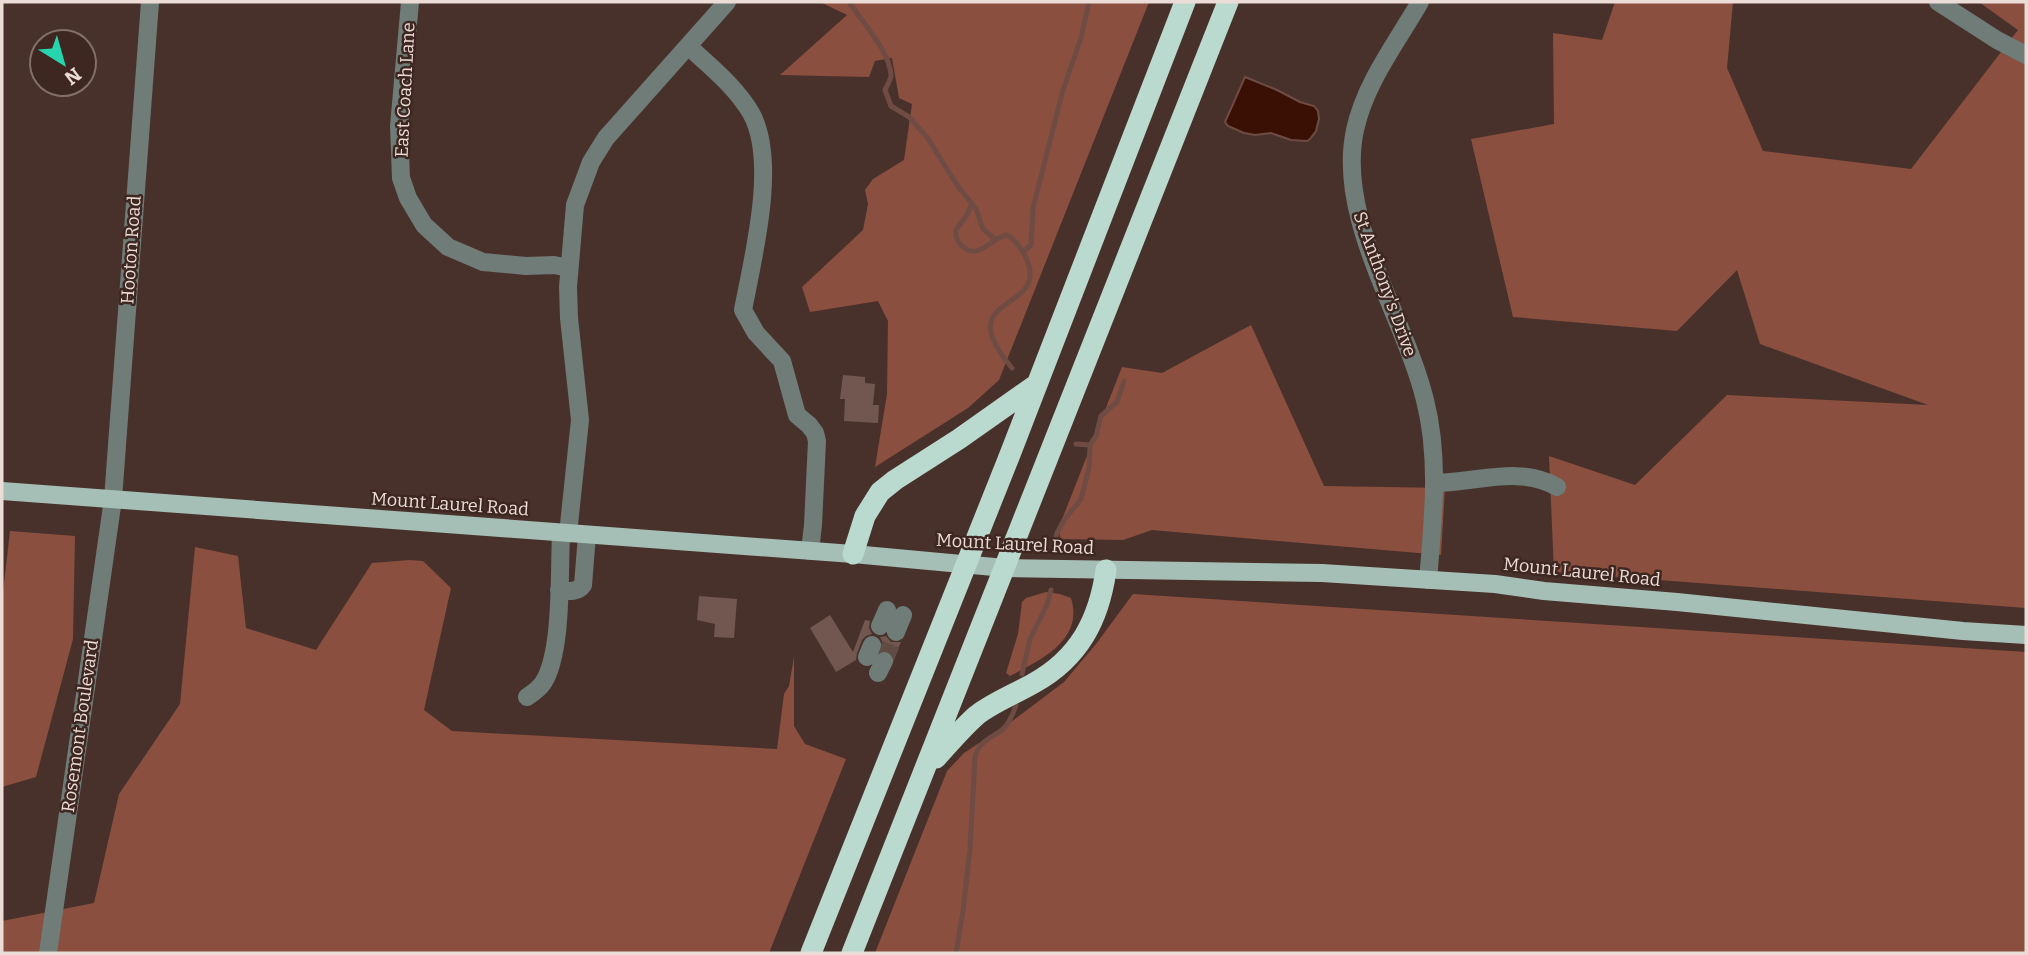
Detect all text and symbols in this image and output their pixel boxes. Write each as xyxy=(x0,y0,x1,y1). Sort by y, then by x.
street label: East Coach Lane xyxy=(390,22,420,158)
north arrow xyxy=(28,28,98,98)
text: N xyxy=(60,63,86,90)
street label: Hooton Road xyxy=(116,195,146,305)
street label: St Anthony's Drive xyxy=(1349,209,1421,359)
street label: Mount Laurel Road xyxy=(370,488,530,521)
street label: Mount Laurel Road xyxy=(936,529,1095,559)
street label: Mount Laurel Road xyxy=(1502,553,1662,591)
street label: Rosemont Boulevard xyxy=(57,638,103,814)

